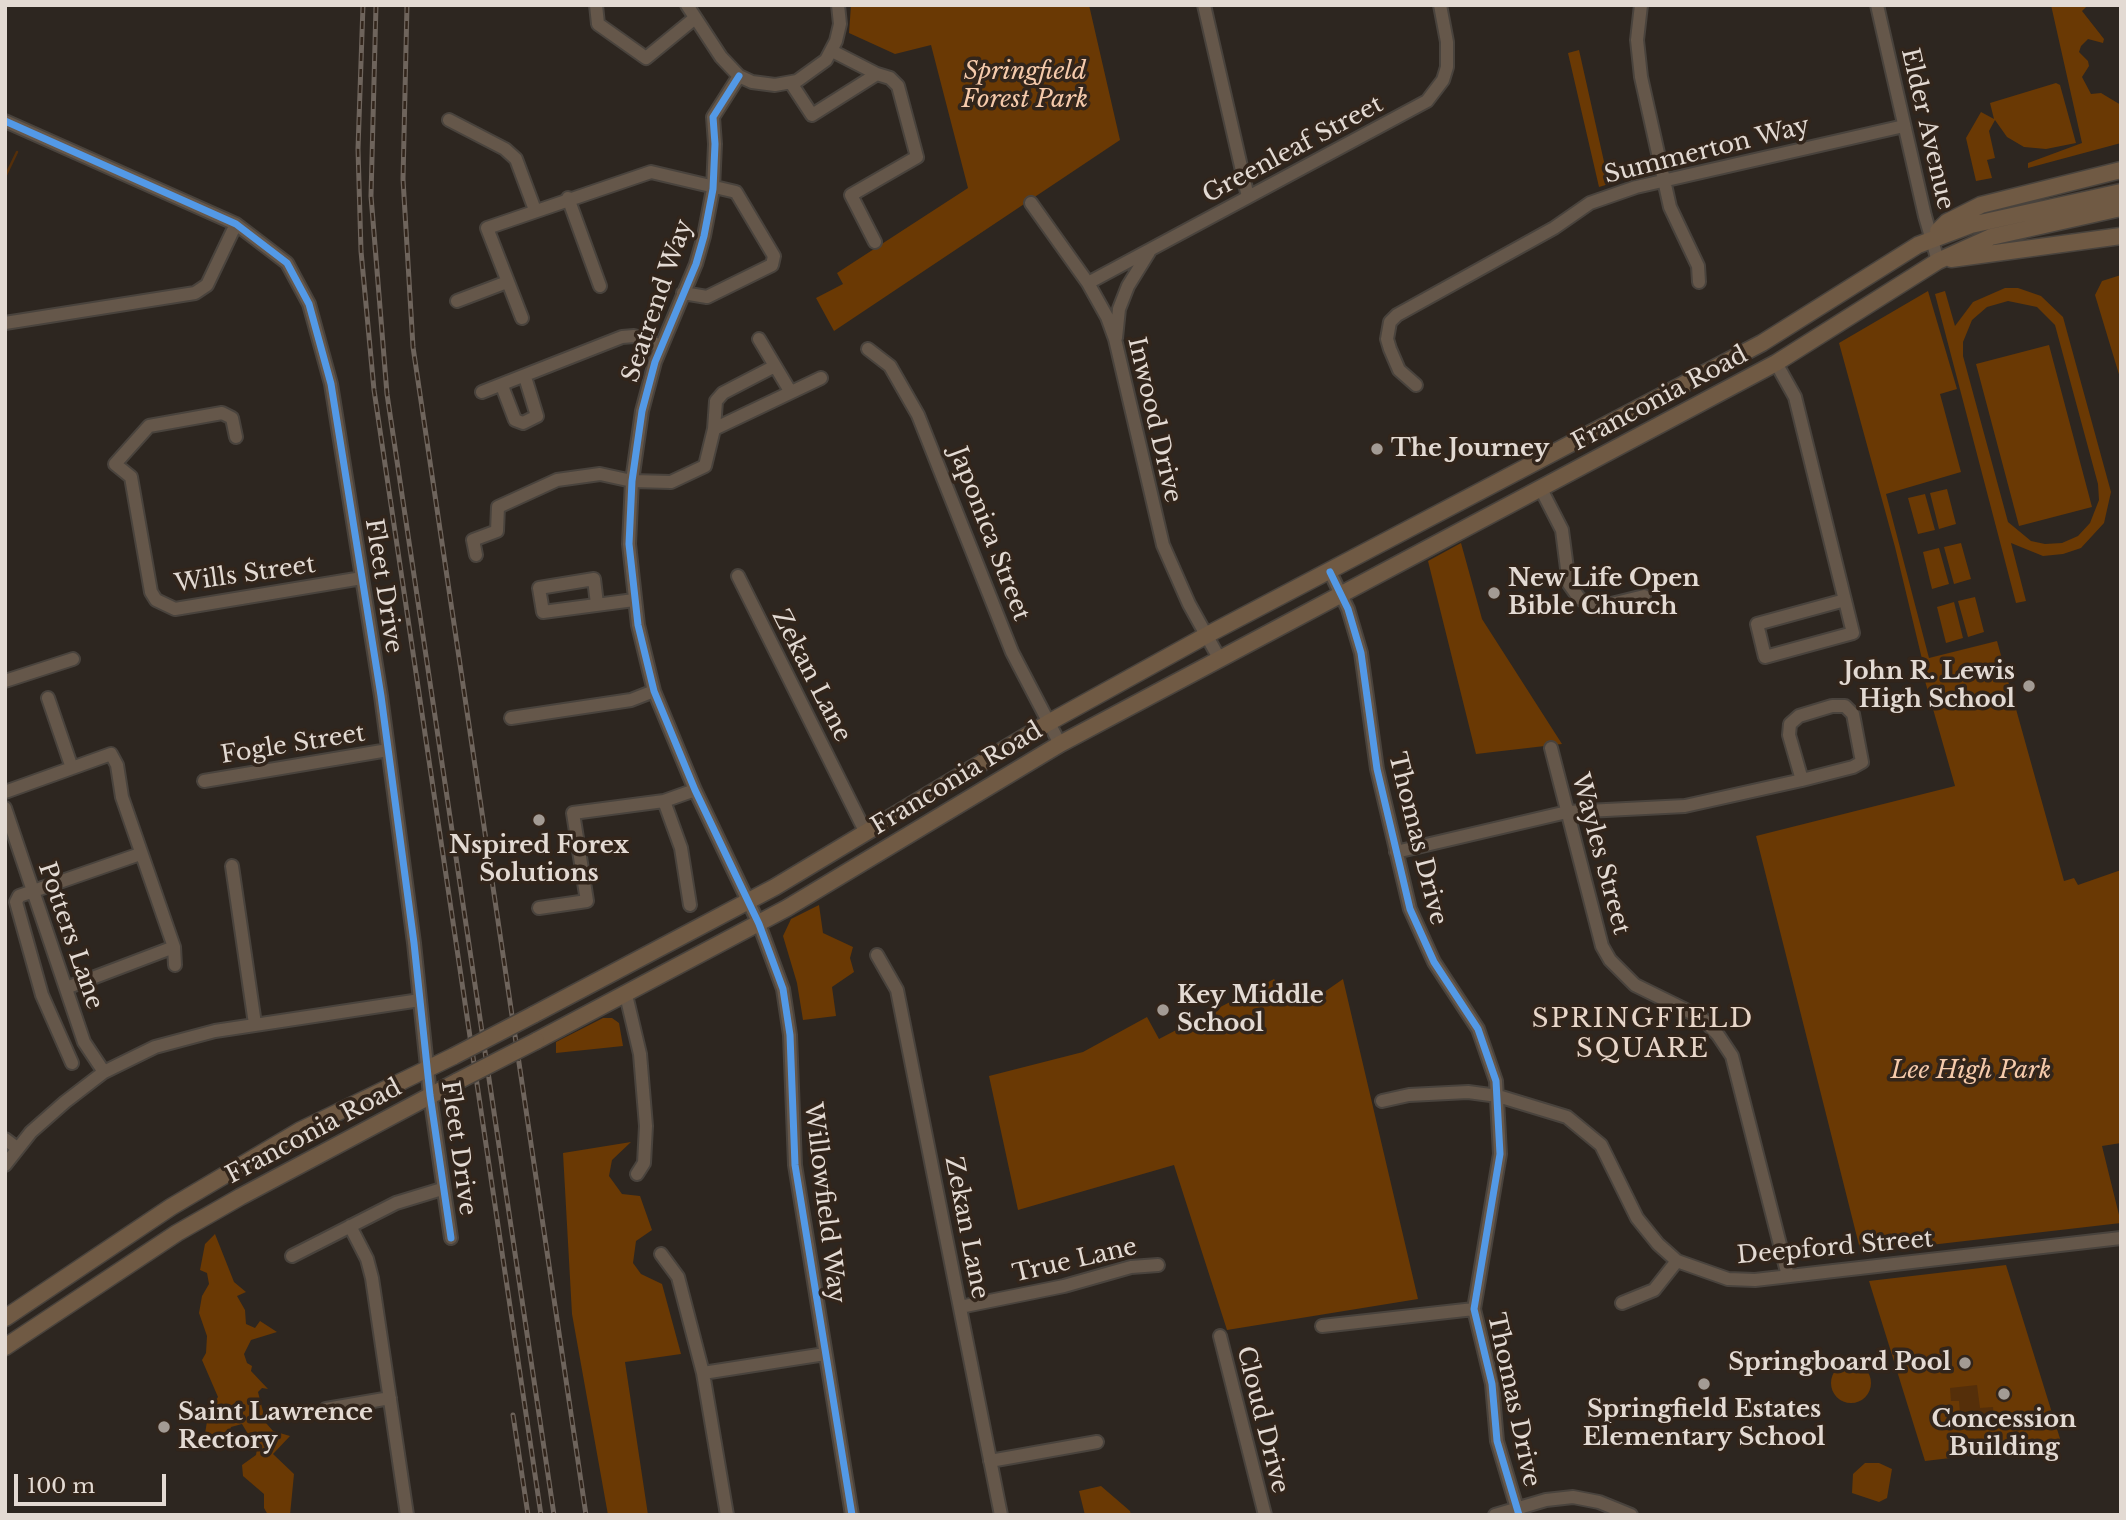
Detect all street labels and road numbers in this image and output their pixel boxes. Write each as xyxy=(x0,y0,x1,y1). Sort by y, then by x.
street label: Elder Avenue xyxy=(1894,45,1960,213)
street label: Greenleaf Street xyxy=(1198,90,1388,210)
street label: Summerton Way xyxy=(1601,112,1813,190)
street label: Seatrend Way xyxy=(617,216,699,386)
street label: Inwood Drive xyxy=(1121,334,1187,506)
street label: Franconia Road xyxy=(1567,341,1753,457)
street label: Japonica Street xyxy=(943,443,1035,625)
street label: Fleet Drive xyxy=(358,517,408,655)
street label: Wills Street xyxy=(173,551,317,599)
street label: Zekan Lane xyxy=(765,605,857,747)
street label: Franconia Road xyxy=(866,717,1048,841)
street label: Fogle Street xyxy=(219,719,367,771)
street label: Thomas Drive xyxy=(1382,750,1452,928)
street label: Wayles Street xyxy=(1565,770,1635,938)
street label: Potters Lane xyxy=(31,859,109,1013)
street label: Franconia Road xyxy=(221,1074,407,1190)
street label: Fleet Drive xyxy=(434,1079,482,1217)
street label: Willowfield Way xyxy=(797,1101,851,1305)
street label: Zekan Lane xyxy=(938,1154,994,1302)
street label: Deepford Street xyxy=(1736,1225,1934,1271)
street label: True Lane xyxy=(1010,1233,1140,1289)
street label: Thomas Drive xyxy=(1481,1310,1545,1490)
street label: Cloud Drive xyxy=(1230,1343,1294,1497)

